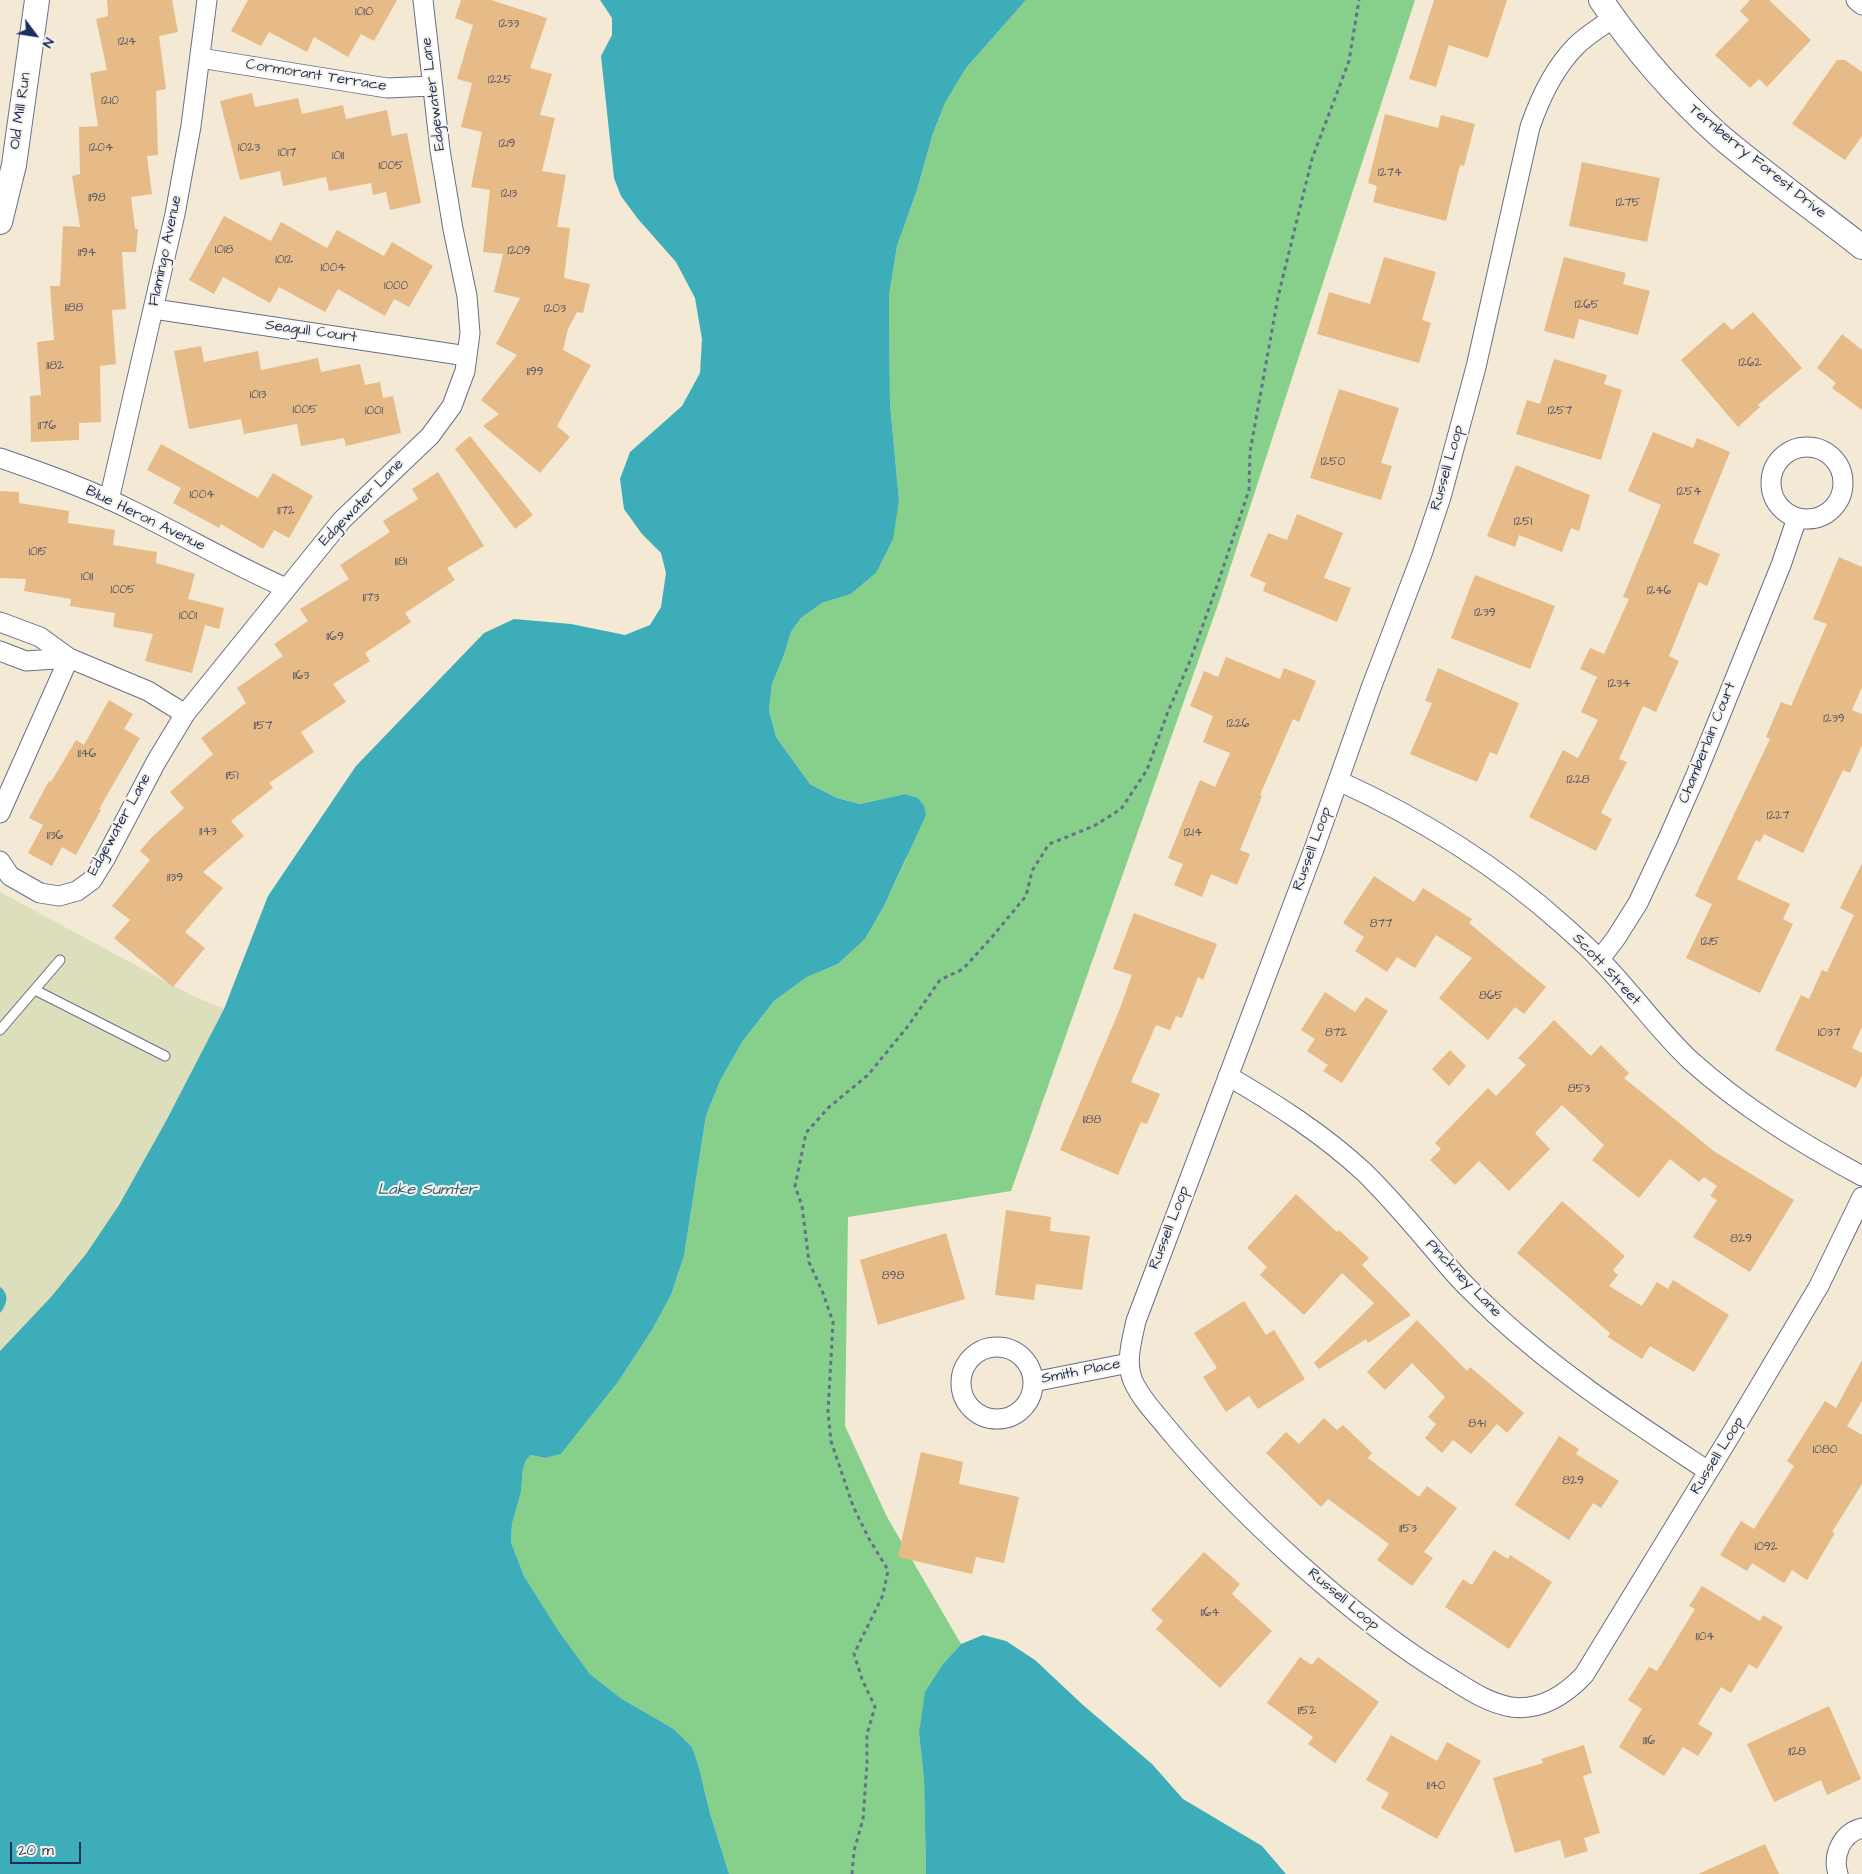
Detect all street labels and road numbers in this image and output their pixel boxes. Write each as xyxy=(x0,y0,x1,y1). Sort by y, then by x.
street label: Edgewater Lane xyxy=(418,36,450,152)
street label: Cormorant Terrace xyxy=(244,56,388,96)
street label: Old Mill Run xyxy=(7,71,35,151)
street label: Ternberry Forest Drive xyxy=(1685,101,1829,223)
street label: Flamingo Avenue xyxy=(145,194,187,308)
street label: Seagull Court xyxy=(264,317,358,347)
street label: Russell Loop xyxy=(1427,423,1469,513)
street label: Edgewater Lane xyxy=(316,456,408,550)
street label: Blue Heron Avenue xyxy=(82,482,208,556)
street label: Chamberlain Court xyxy=(1676,680,1740,806)
street label: Edgewater Lane xyxy=(84,771,156,879)
street label: Russell Loop xyxy=(1290,805,1336,893)
street label: Scott Street xyxy=(1568,930,1644,1010)
street label: Russell Loop xyxy=(1146,1184,1194,1272)
street label: Pinckney Lane xyxy=(1421,1236,1505,1322)
street label: Smith Place xyxy=(1040,1356,1122,1388)
street label: Russell Loop xyxy=(1687,1414,1749,1498)
street label: Russell Loop xyxy=(1304,1565,1382,1635)

